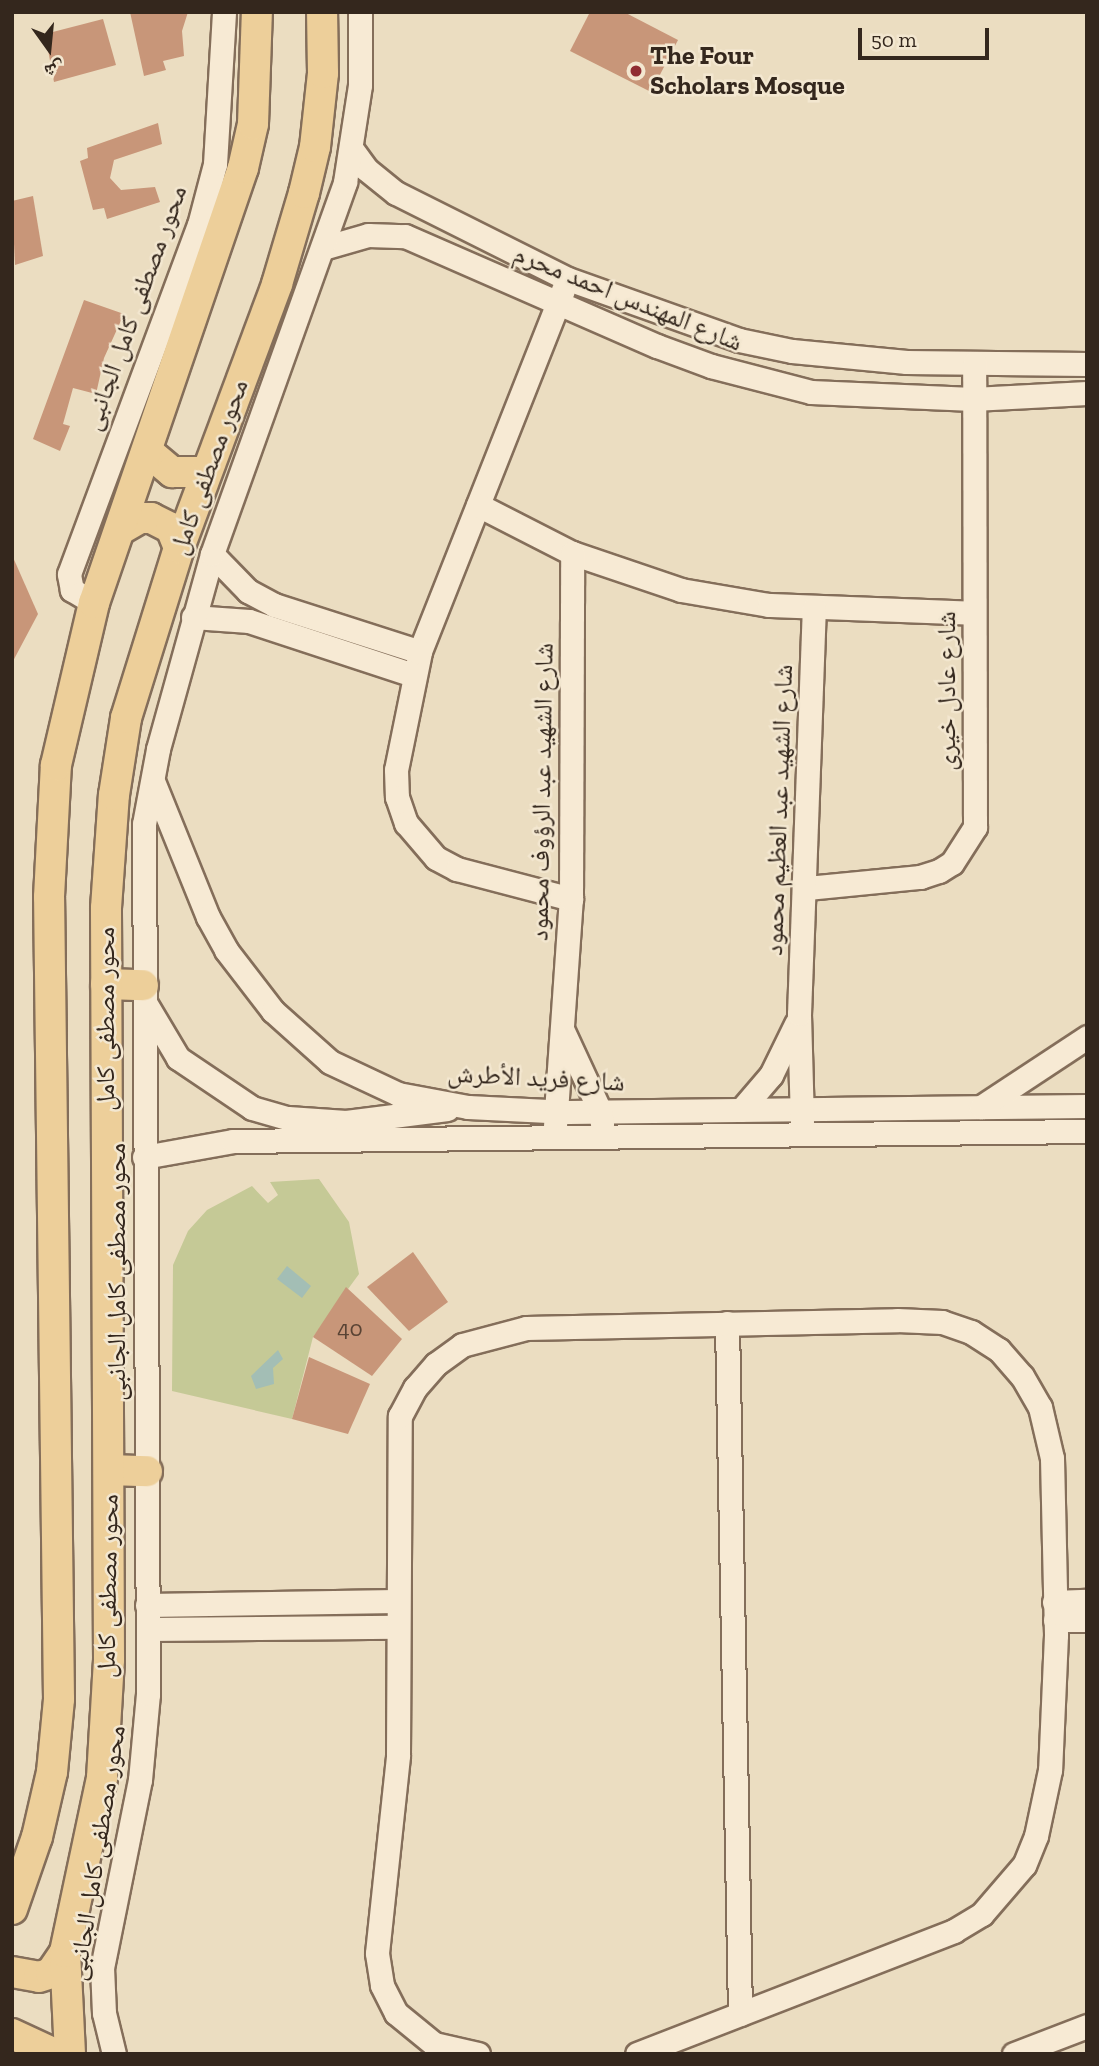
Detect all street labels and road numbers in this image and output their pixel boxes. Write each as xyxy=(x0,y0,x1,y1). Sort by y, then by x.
street label: محور مصطفى كامل الجانبى xyxy=(76,181,194,435)
street label: شارع المهندس احمد محرم xyxy=(509,238,747,358)
street label: محور مصطفى كامل xyxy=(163,375,255,559)
street label: شارع عادل خيرى xyxy=(931,611,963,771)
street label: شارع الشهيد عبد الرؤوف محمود xyxy=(524,643,560,941)
street label: شارع الشهيد عبد العظيم محمود xyxy=(758,664,800,956)
street label: محور مصطفى كامل xyxy=(90,927,122,1111)
street label: شارع فريد الأطرش xyxy=(447,1058,625,1098)
street label: محور مصطفى كامل الجانبى xyxy=(101,1143,133,1401)
street label: محور مصطفى كامل xyxy=(91,1494,125,1678)
street label: محور مصطفى كامل الجانبى xyxy=(61,1723,133,1983)

